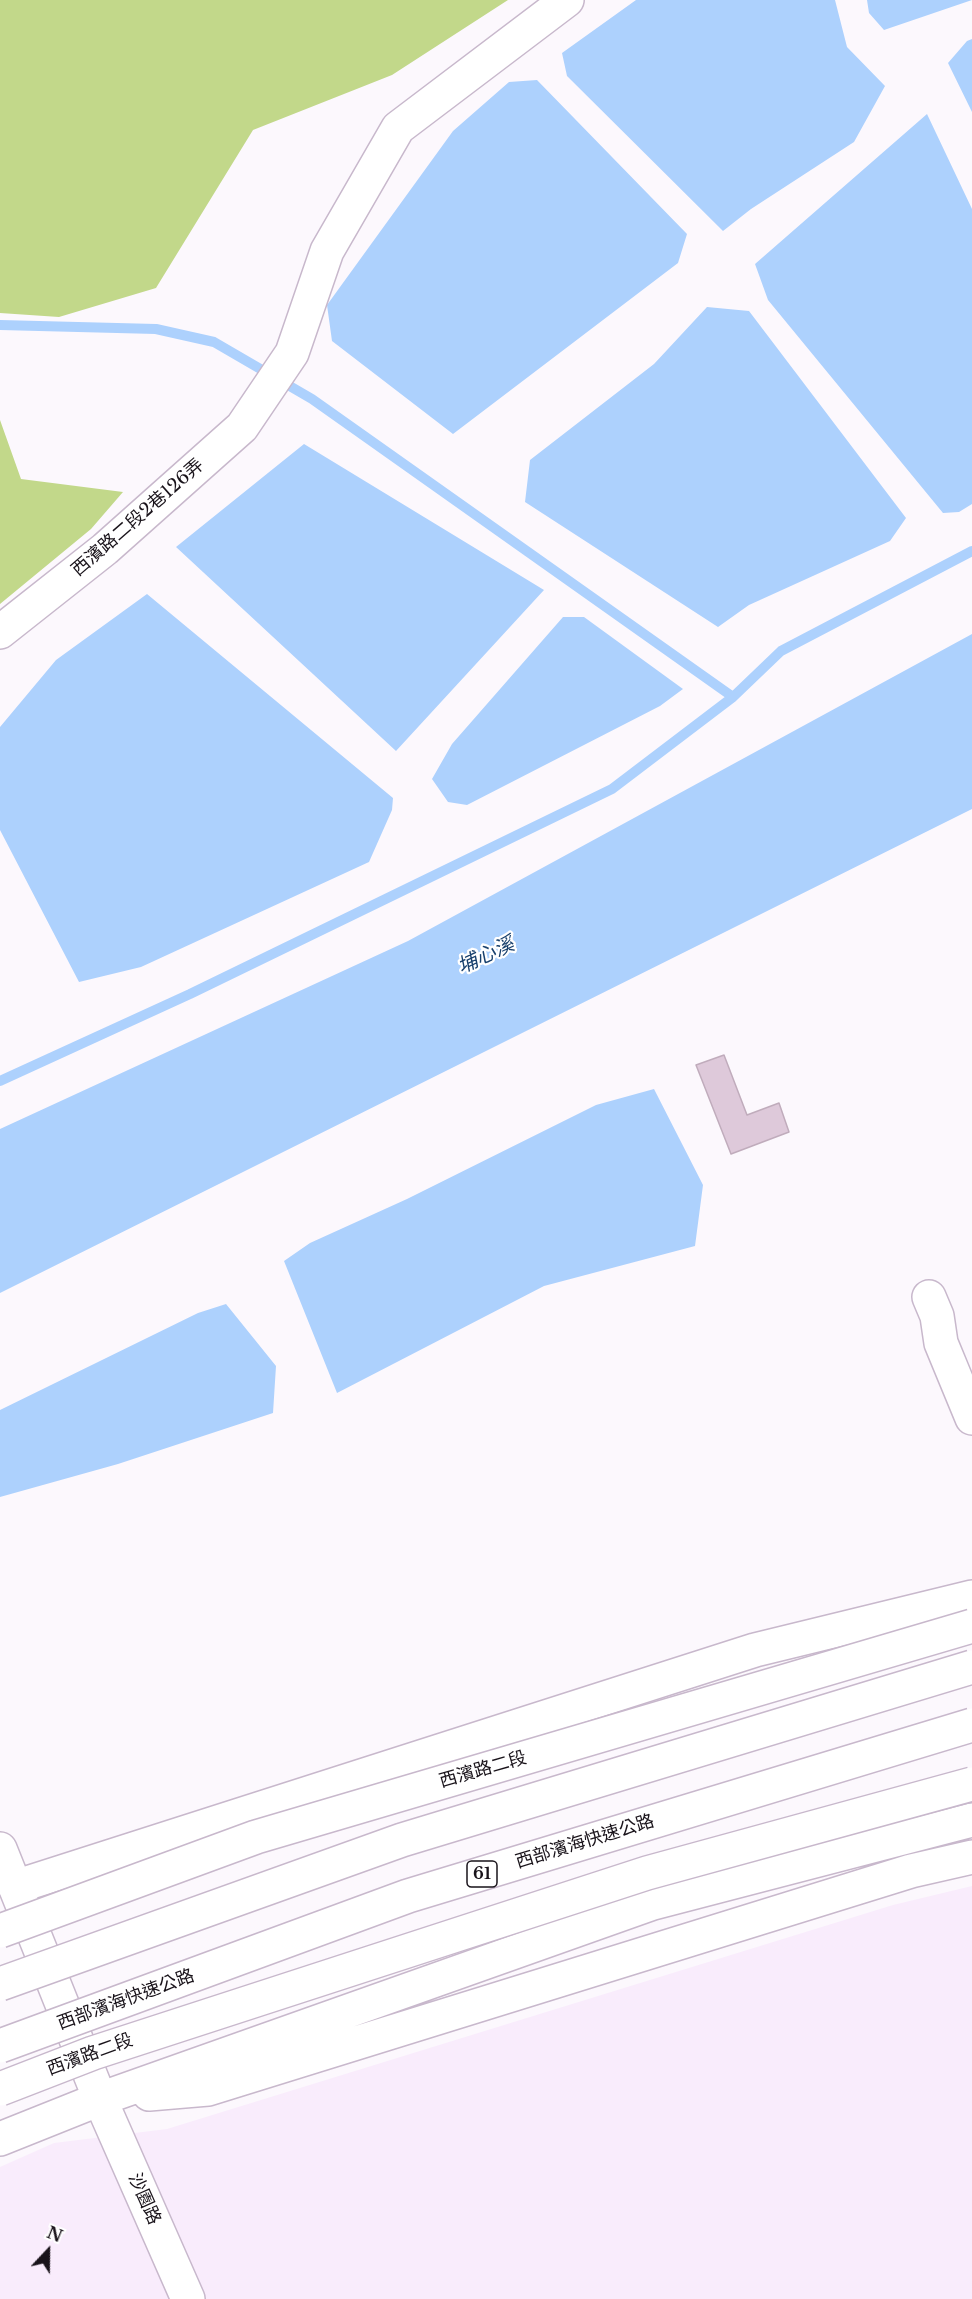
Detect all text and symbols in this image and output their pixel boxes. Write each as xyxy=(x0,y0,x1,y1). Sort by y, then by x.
street label: 西濱路二段2巷126弄 xyxy=(68,455,208,581)
water label: 埔心溪 xyxy=(454,932,518,980)
street label: 西濱路二段 xyxy=(437,1747,529,1793)
street label: 西部濱海快速公路 xyxy=(513,1811,657,1873)
road number: 61 xyxy=(467,1861,497,1887)
street label: 西部濱海快速公路 xyxy=(55,1965,197,2035)
street label: 西濱路二段 xyxy=(44,2029,136,2081)
street label: 沙園路 xyxy=(123,2170,165,2228)
north arrow xyxy=(18,2221,78,2281)
text: N xyxy=(44,2222,65,2246)

